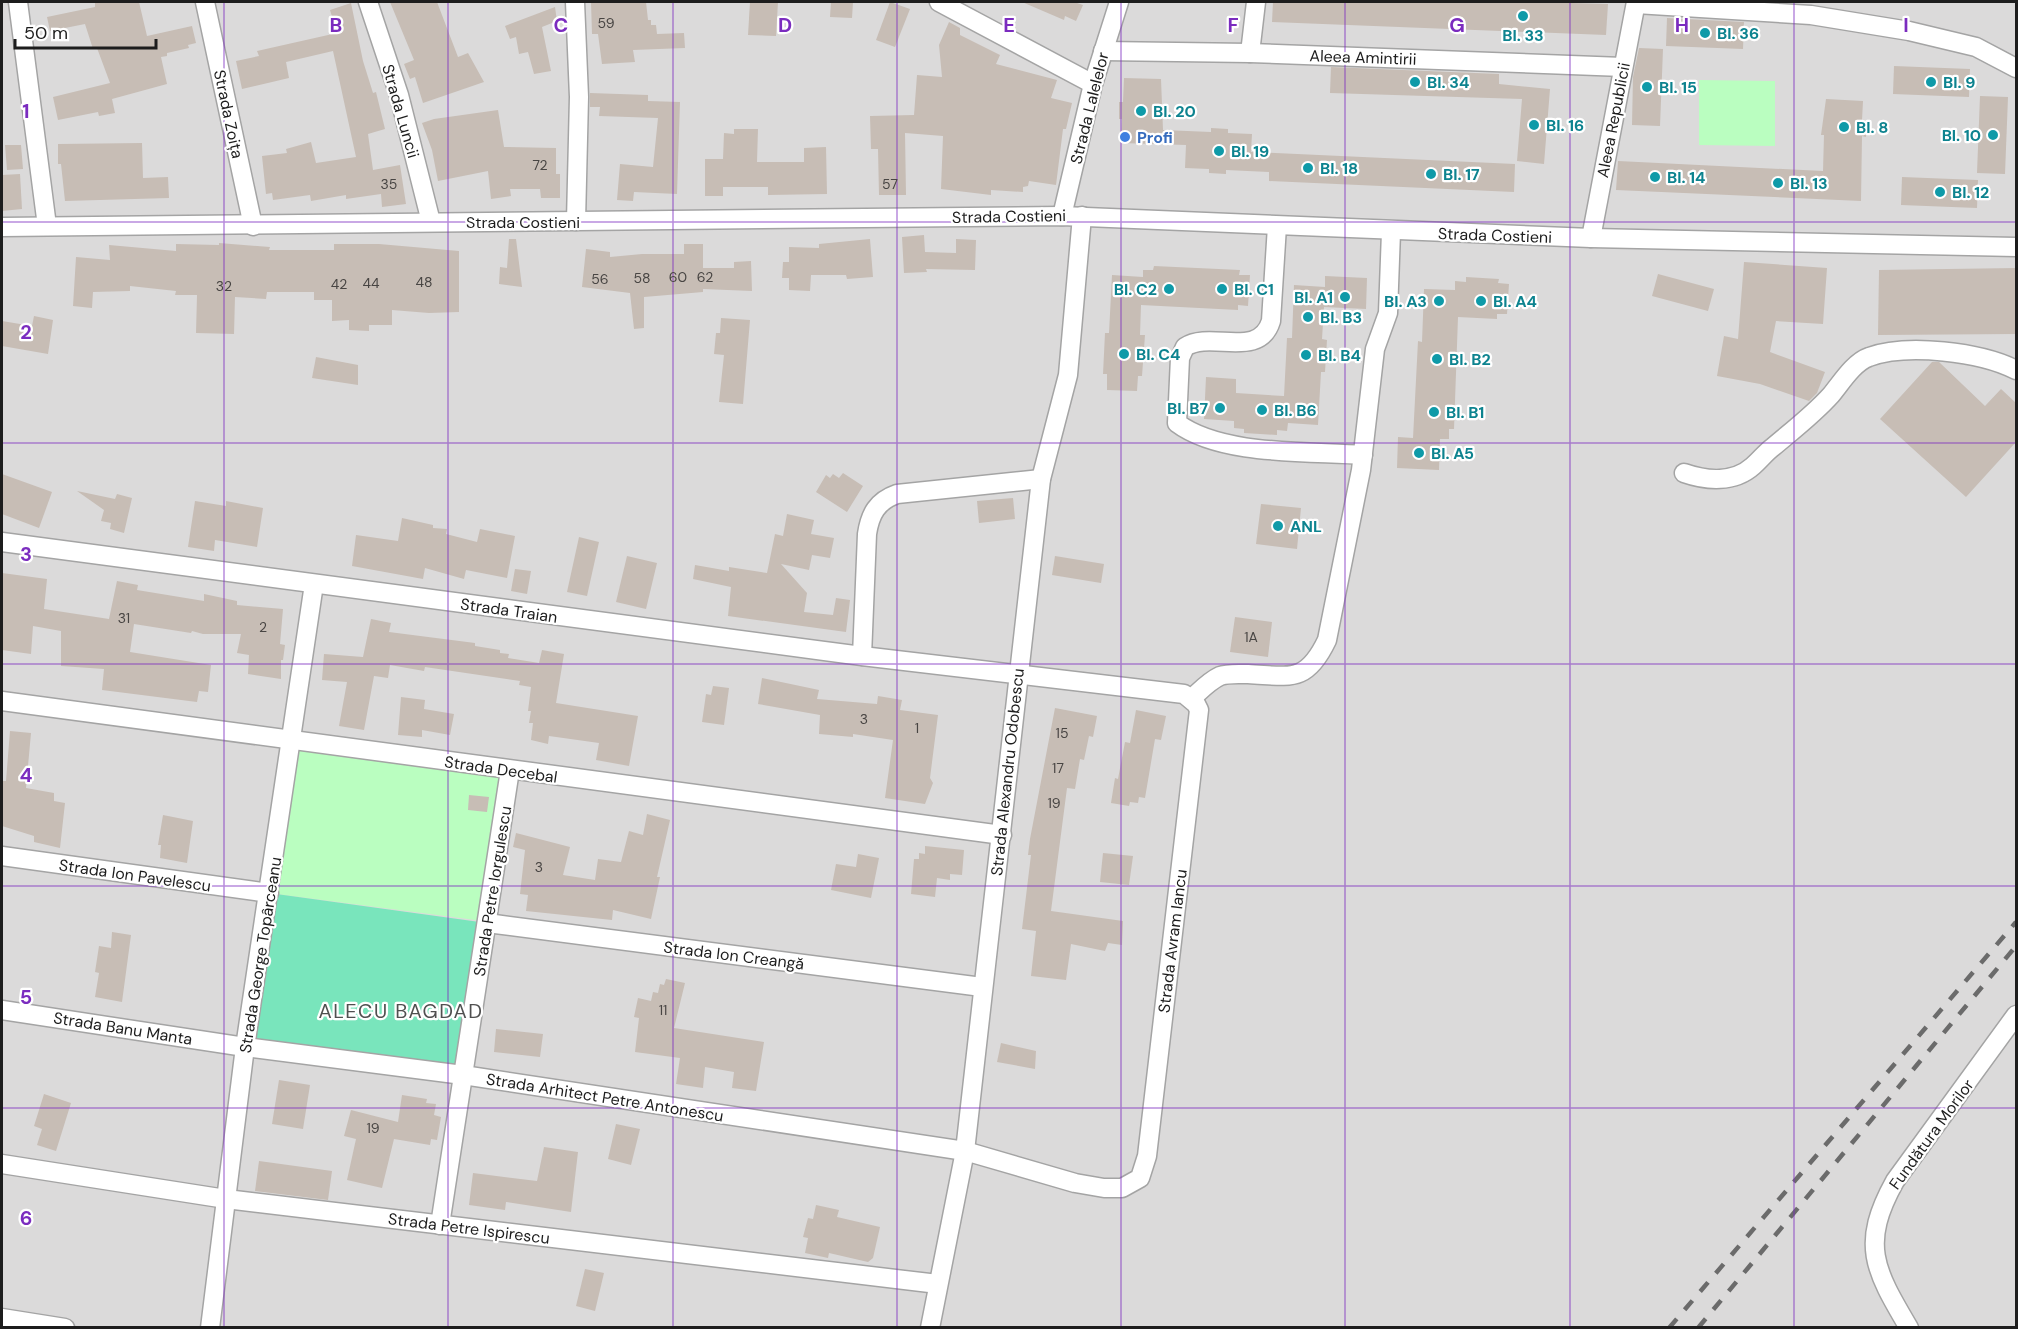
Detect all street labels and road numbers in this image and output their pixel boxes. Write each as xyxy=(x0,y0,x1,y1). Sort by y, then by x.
street label: Aleea Amintirii xyxy=(1309,45,1417,70)
street label: Strada Lalelelor xyxy=(1065,50,1114,166)
street label: Aleea Republicii xyxy=(1592,61,1635,179)
street label: Strada Luncii xyxy=(377,62,424,161)
street label: Strada Zoița xyxy=(209,68,248,160)
street label: Strada Costieni xyxy=(952,205,1066,228)
street label: Strada Costieni xyxy=(466,212,580,233)
street label: Strada Costieni xyxy=(1438,223,1552,248)
street label: Strada Traian xyxy=(459,593,559,628)
street label: Strada Alexandru Odobescu xyxy=(986,667,1029,877)
street label: Strada Decebal xyxy=(443,751,559,788)
street label: Strada Petre Iorgulescu xyxy=(469,804,516,978)
street label: Strada Ion Pavelescu xyxy=(58,854,212,897)
street label: Strada George Topârceanu xyxy=(235,856,286,1055)
street label: Strada Avram Iancu xyxy=(1153,868,1192,1014)
street label: Strada Ion Creangă xyxy=(662,936,805,975)
street label: Strada Banu Manta xyxy=(52,1007,194,1050)
street label: Strada Arhitect Petre Antonescu xyxy=(485,1068,725,1127)
street label: Fundătura Morilor xyxy=(1884,1075,1979,1194)
street label: Strada Petre Ispirescu xyxy=(387,1208,551,1249)

